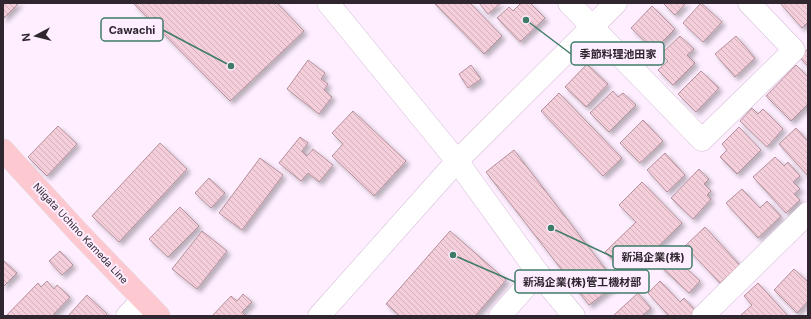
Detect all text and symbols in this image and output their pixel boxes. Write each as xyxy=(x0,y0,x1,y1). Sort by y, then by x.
north arrow xyxy=(16,16,56,56)
callout: Cawachi xyxy=(101,18,163,41)
text: Cawachi xyxy=(109,23,155,37)
text: N xyxy=(19,32,34,42)
callout: 季節料理池田家 xyxy=(571,42,664,65)
text: 季節料理池田家 xyxy=(580,47,657,61)
street label: Niigata Uchino Kameda Line xyxy=(31,180,131,286)
callout: 新潟企業(株) xyxy=(613,246,692,269)
text: 新潟企業(株) xyxy=(621,250,685,264)
callout: 新潟企業(株)管工機材部 xyxy=(515,270,649,293)
text: 新潟企業(株)管工機材部 xyxy=(523,275,641,289)

